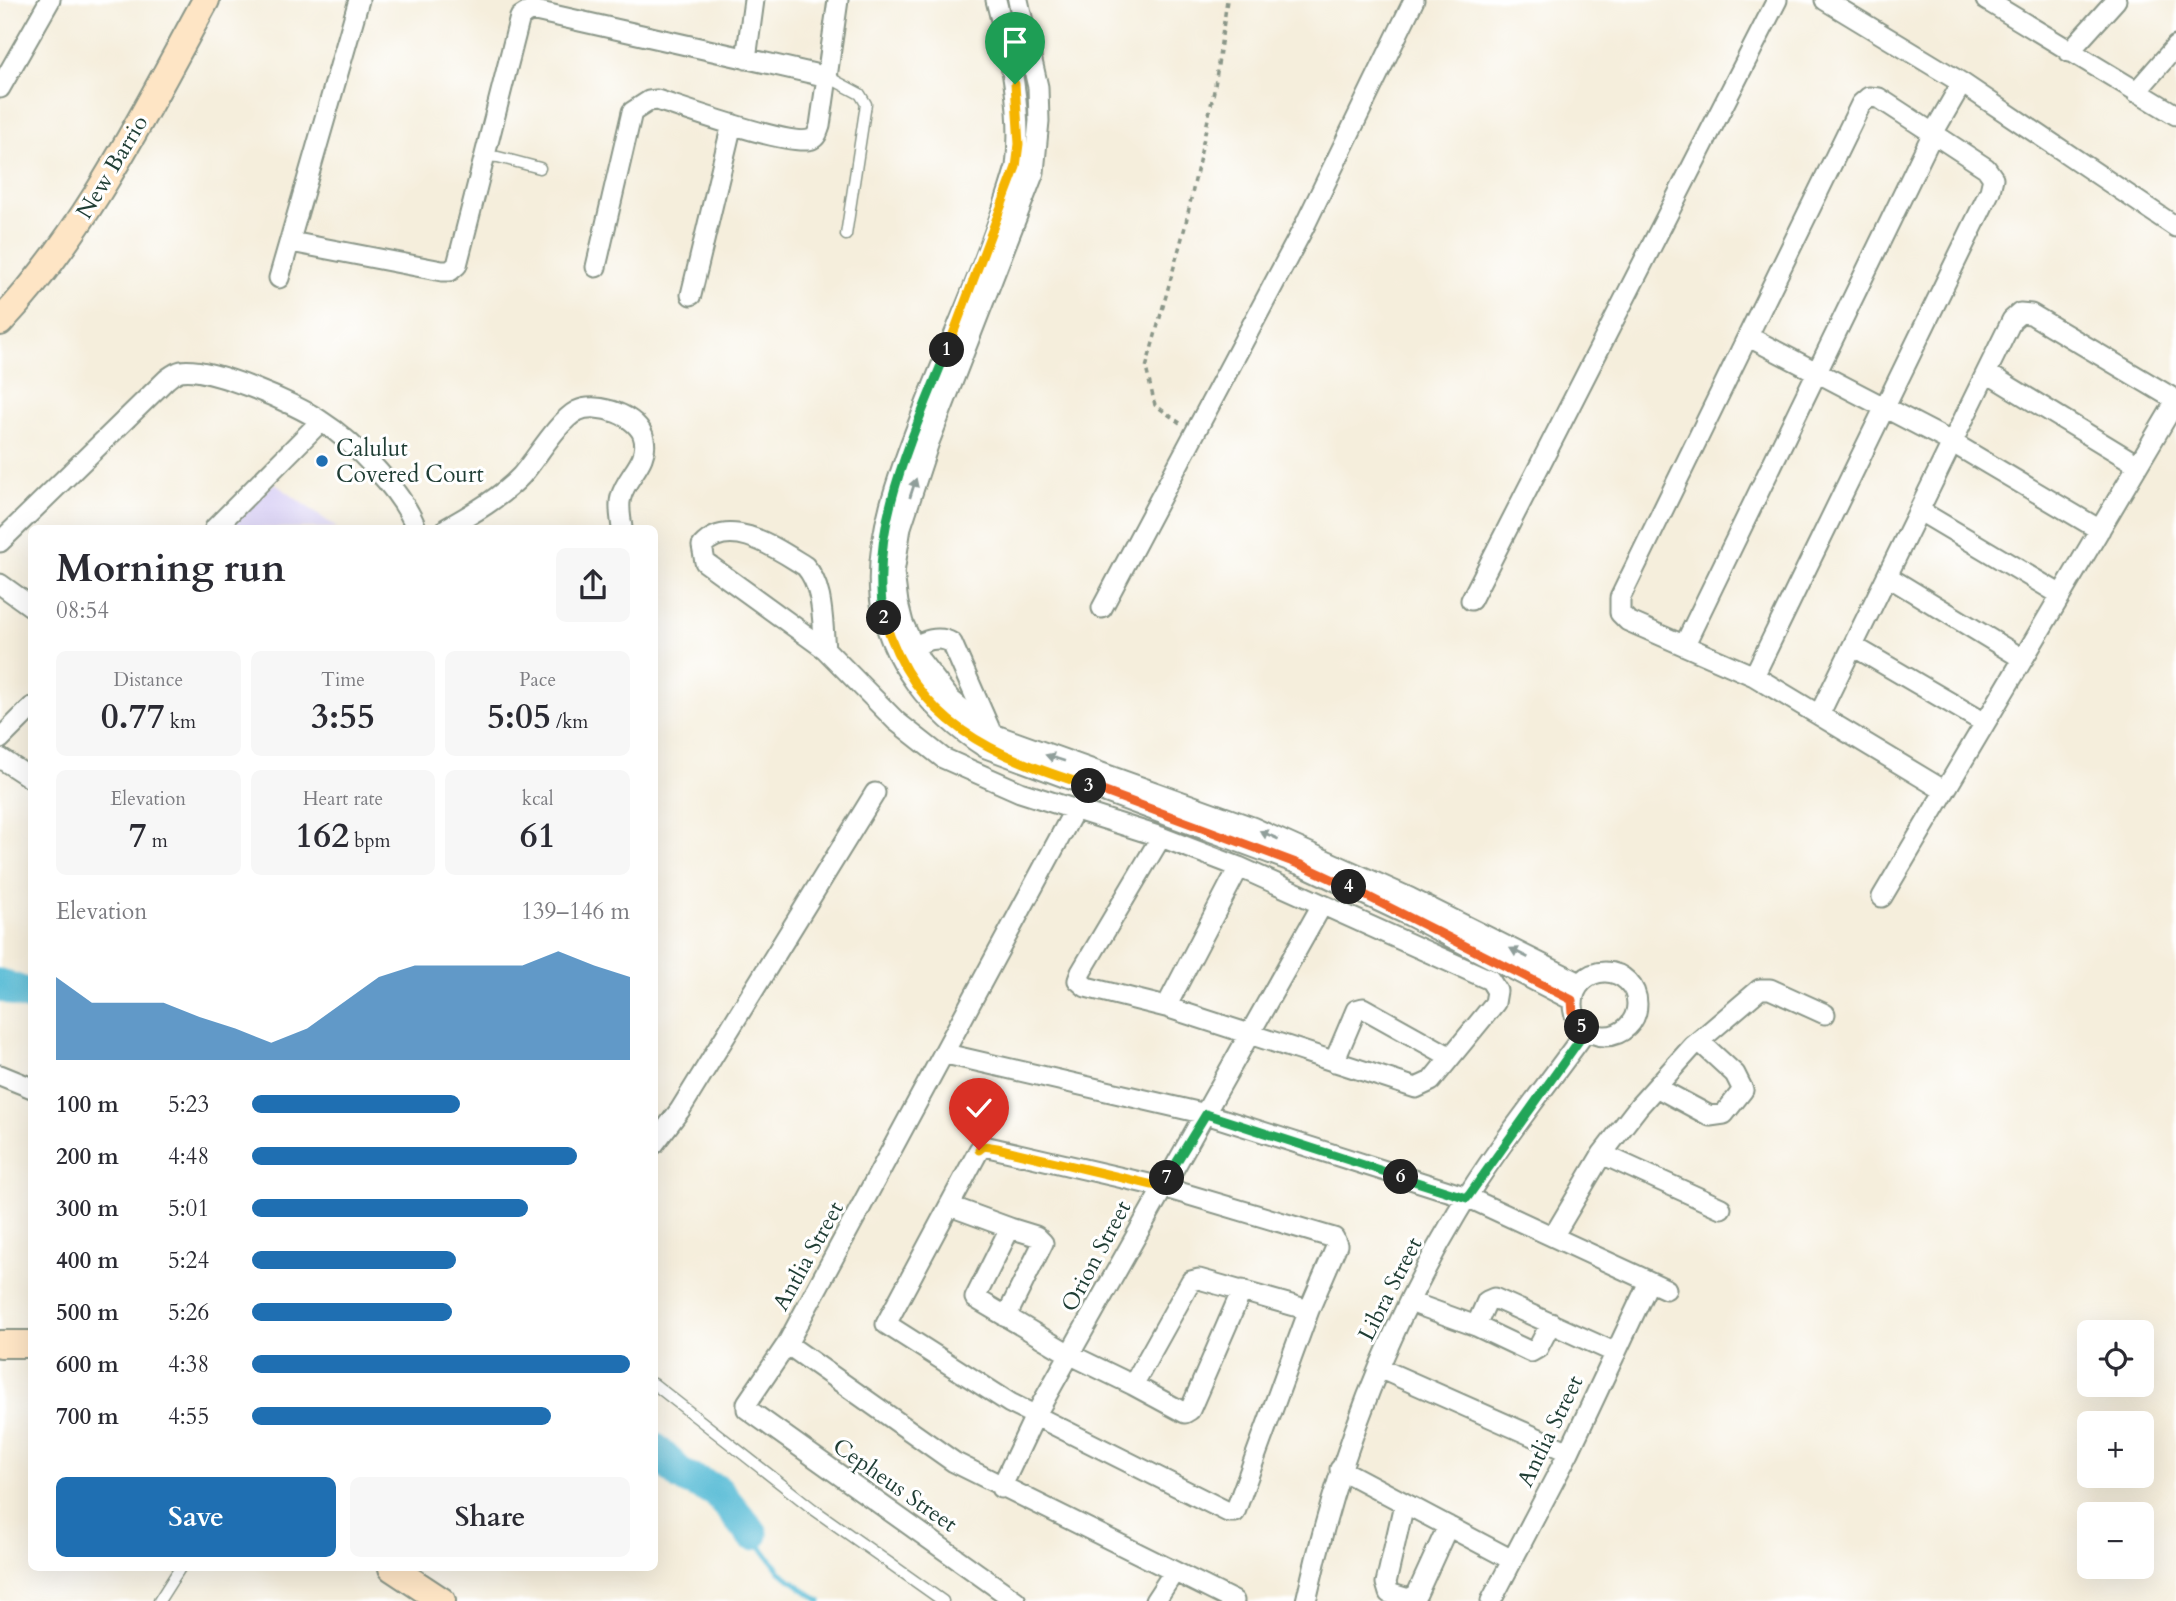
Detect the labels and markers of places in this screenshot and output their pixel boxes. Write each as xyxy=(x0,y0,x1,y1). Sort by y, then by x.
pin xyxy=(985,12.0,1045,84)
pin: 1 xyxy=(930,332,964,368)
place label: Calulut Covered Court xyxy=(336,433,484,490)
marker: Calulut Covered Court xyxy=(314,453,330,469)
pin: 2 xyxy=(866,600,902,636)
pin: 3 xyxy=(1072,768,1106,804)
pin: 4 xyxy=(1332,870,1366,904)
pin: 5 xyxy=(1564,1010,1600,1044)
pin xyxy=(949,1078,1009,1150)
pin: 7 xyxy=(1150,1160,1184,1196)
pin: 6 xyxy=(1384,1160,1418,1194)

